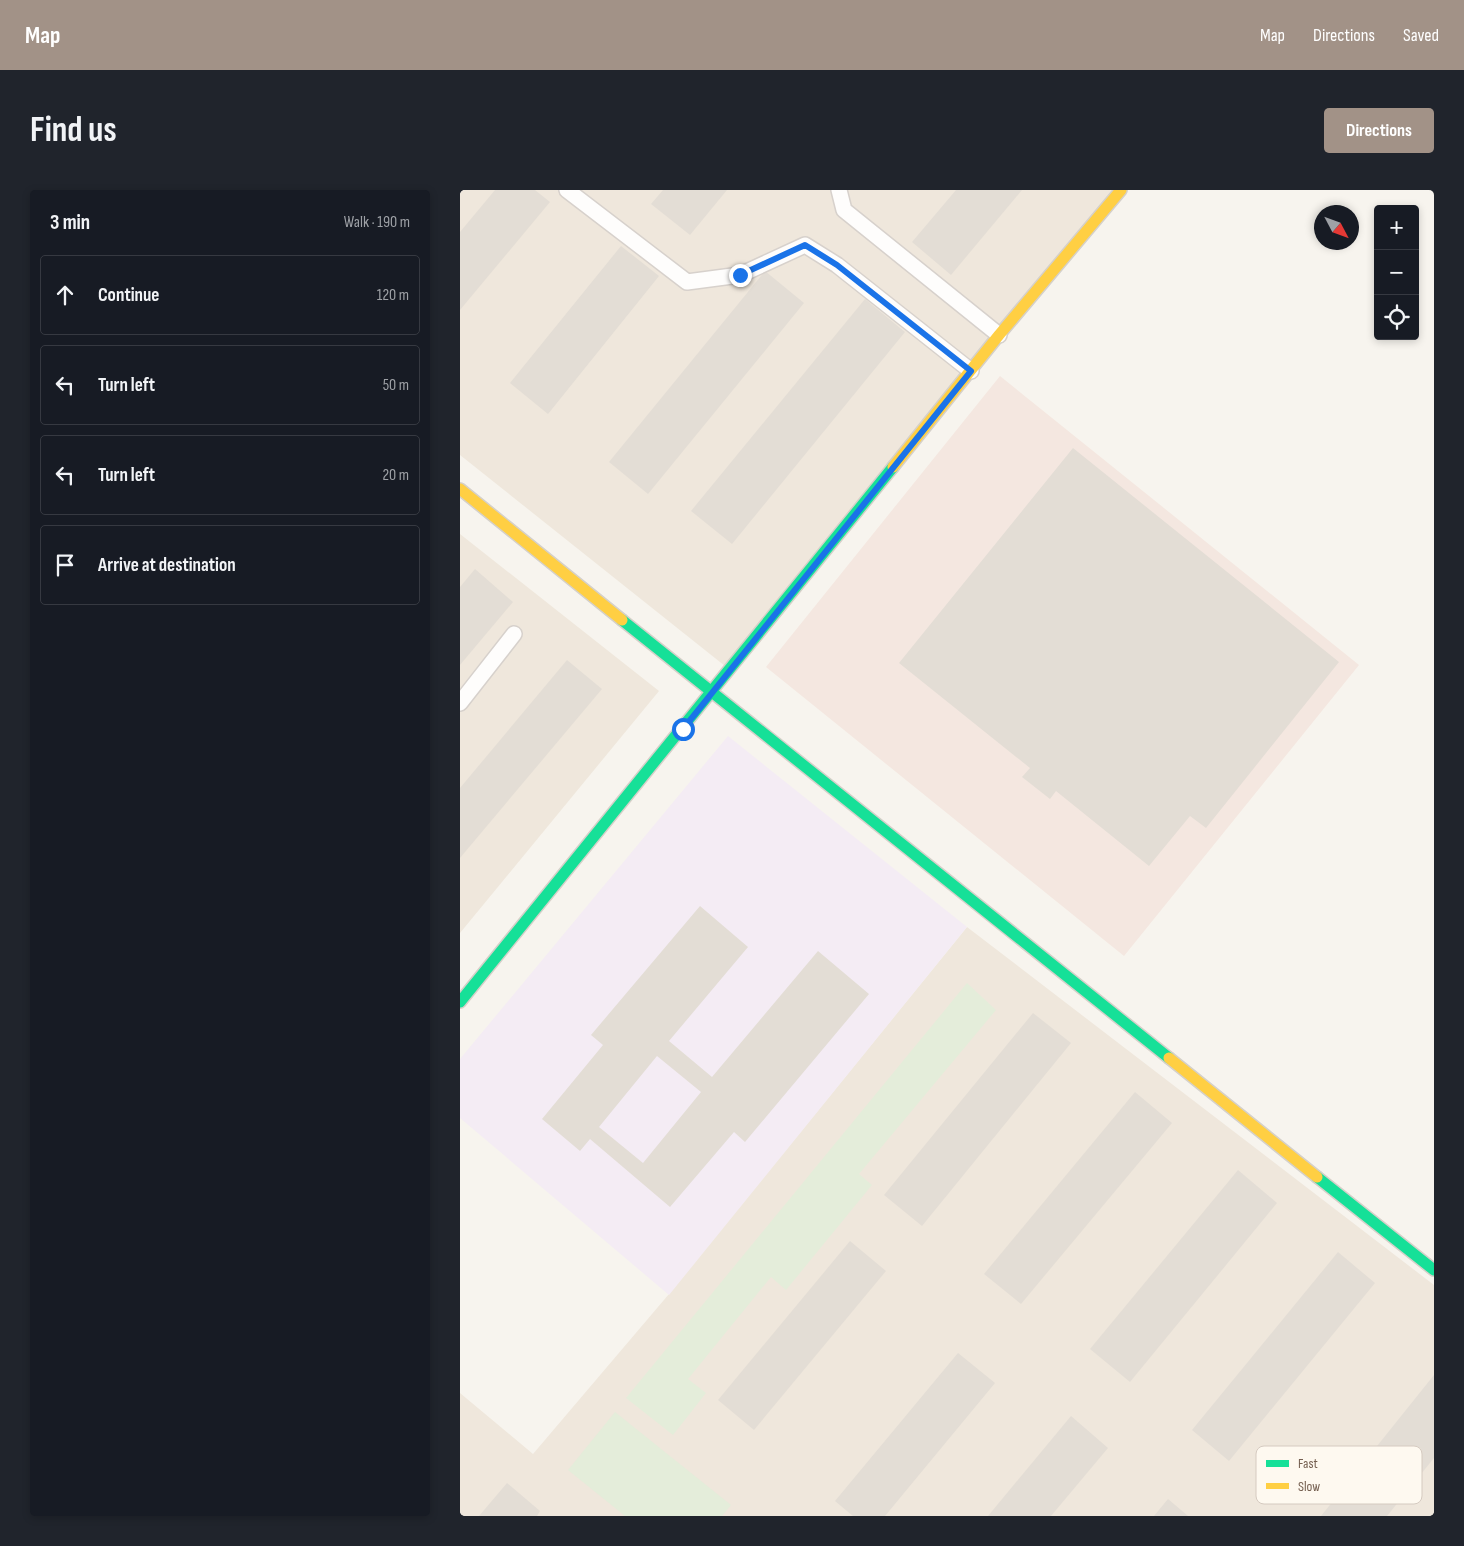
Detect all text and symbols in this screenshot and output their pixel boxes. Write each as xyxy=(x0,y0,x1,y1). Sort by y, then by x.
text: Map xyxy=(25,21,60,50)
text: Map xyxy=(1260,25,1285,46)
text: Directions xyxy=(1313,25,1375,46)
text: Saved xyxy=(1403,25,1439,46)
button: Directions xyxy=(1324,108,1434,153)
text: Find us xyxy=(30,109,117,152)
north arrow xyxy=(1314,205,1359,250)
map controls xyxy=(1374,205,1419,340)
button: + xyxy=(1374,205,1419,250)
text: 3 min xyxy=(50,210,90,235)
text: Walk · 190 m xyxy=(344,213,410,232)
button: − xyxy=(1374,250,1419,295)
route end xyxy=(729,264,752,287)
icon: ahead xyxy=(51,281,79,309)
text: Continue xyxy=(98,284,159,307)
text: 120 m xyxy=(377,286,409,305)
button: locate xyxy=(1374,295,1419,340)
icon: left xyxy=(51,371,79,399)
text: Turn left xyxy=(98,374,155,397)
text: 50 m xyxy=(383,376,409,395)
icon: left xyxy=(51,461,79,489)
text: Turn left xyxy=(98,464,155,487)
text: 20 m xyxy=(382,466,409,485)
icon: arrive xyxy=(51,551,79,579)
text: Arrive at destination xyxy=(98,554,236,577)
route start xyxy=(672,718,695,741)
legend xyxy=(1256,1446,1422,1504)
text: Fast xyxy=(1298,1455,1318,1472)
text: Slow xyxy=(1298,1478,1320,1495)

